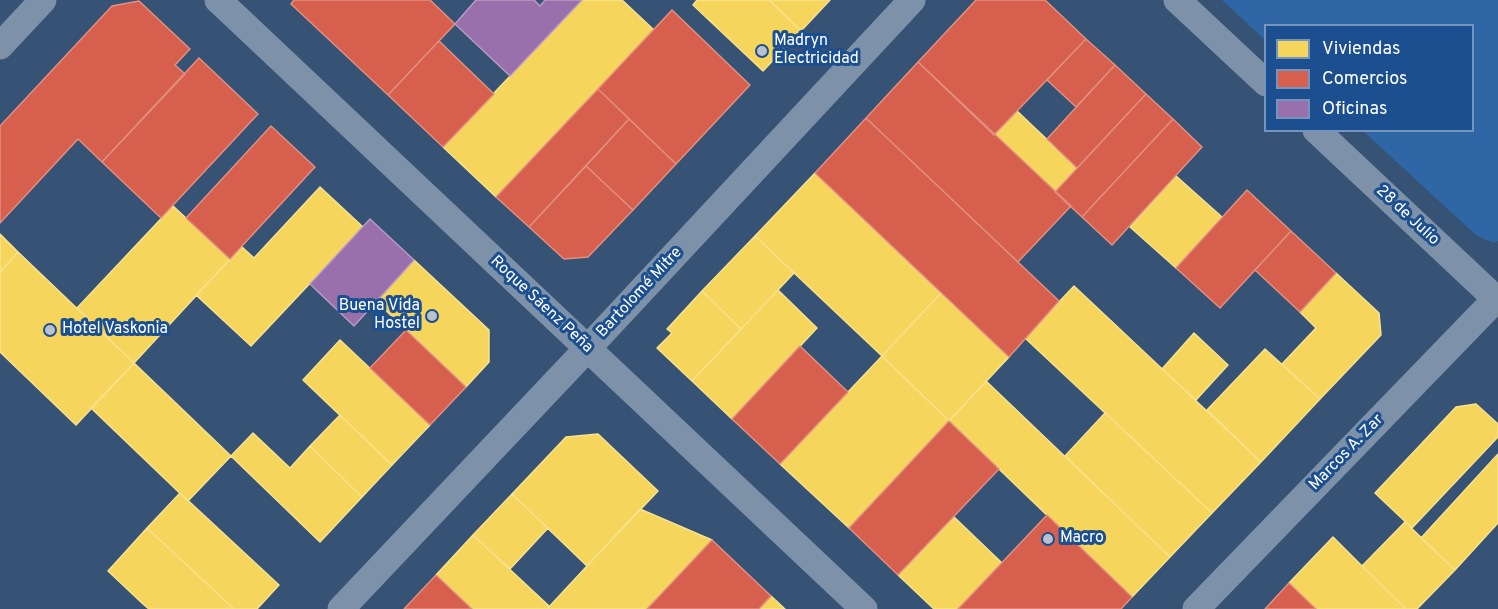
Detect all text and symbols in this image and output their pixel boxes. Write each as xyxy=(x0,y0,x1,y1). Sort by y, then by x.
legend xyxy=(1264,24,1474,132)
place label: Madryn Electricidad xyxy=(774,32,859,70)
text: Viviendas xyxy=(1322,38,1400,61)
marker: Madryn Electricidad xyxy=(755,44,769,58)
text: Comercios xyxy=(1322,68,1408,91)
text: Oficinas xyxy=(1322,98,1387,121)
street label: 28 de Julio xyxy=(1371,182,1443,250)
street label: Bartolomé Mitre xyxy=(593,244,687,342)
street label: Roque Sáenz Peña xyxy=(486,252,596,358)
place label: Buena Vida Hostel xyxy=(339,297,420,335)
marker: Buena Vida Hostel xyxy=(425,309,439,323)
place label: Hotel Vaskonia xyxy=(62,320,168,340)
marker: Hotel Vaskonia xyxy=(43,323,57,337)
street label: Marcos A. Zar xyxy=(1306,411,1388,495)
place label: Macro xyxy=(1060,529,1104,549)
marker: Macro xyxy=(1041,532,1055,546)

